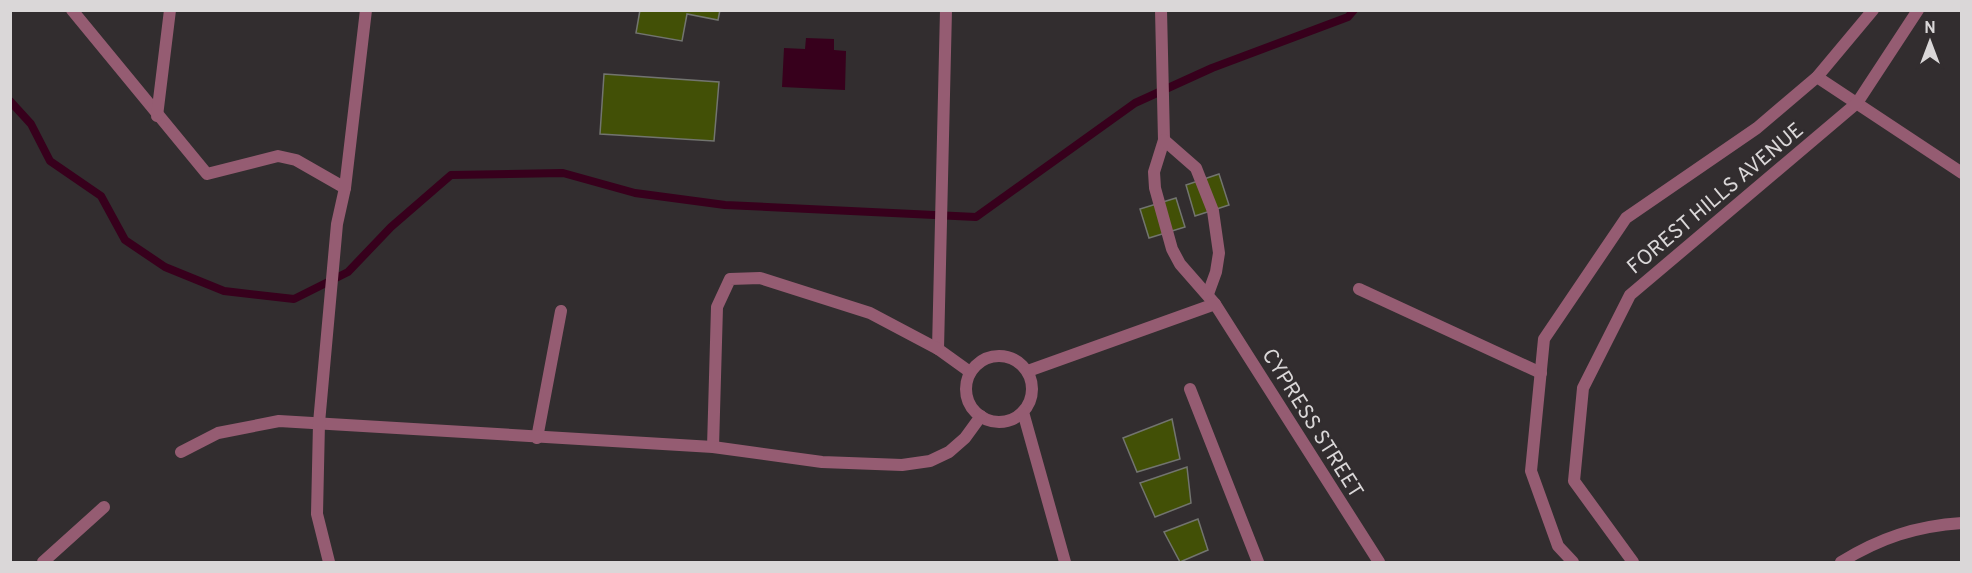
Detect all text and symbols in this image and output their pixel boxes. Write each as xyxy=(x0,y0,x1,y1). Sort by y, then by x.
north arrow xyxy=(1900,12,1960,72)
text: N xyxy=(1924,19,1936,39)
street label: FOREST HILLS AVENUE xyxy=(1622,117,1810,281)
street label: CYPRESS STREET xyxy=(1255,344,1369,504)

